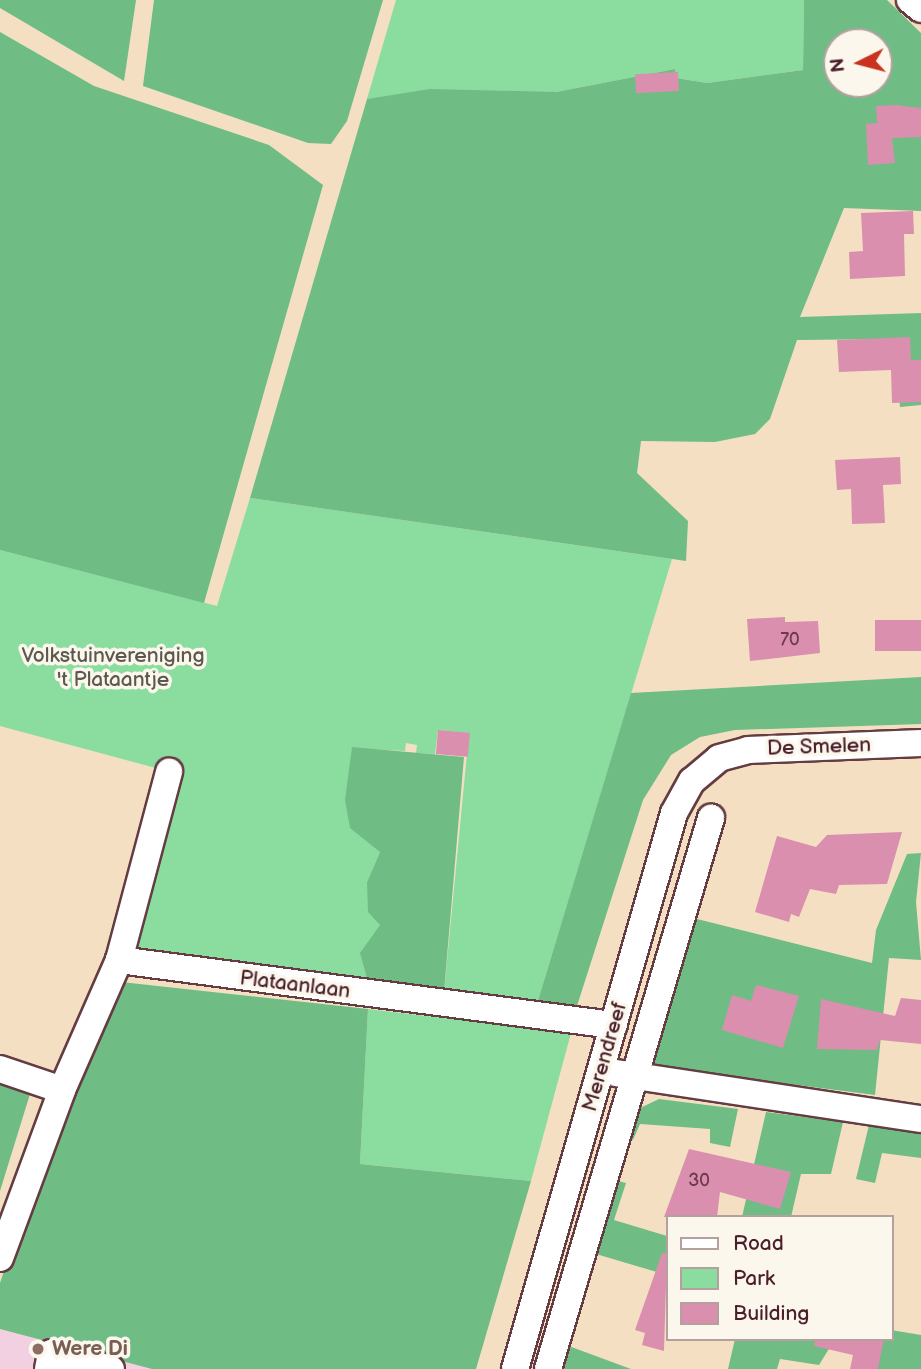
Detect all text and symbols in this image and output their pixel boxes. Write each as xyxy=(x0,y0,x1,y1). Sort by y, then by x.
north arrow xyxy=(823,28,893,98)
text: N xyxy=(826,57,851,73)
house number: 70 xyxy=(780,629,800,651)
park label: Volkstuinvereniging 't Plataantje xyxy=(21,643,205,693)
street label: De Smelen xyxy=(766,733,872,761)
street label: Plataanlaan xyxy=(238,966,352,1004)
street label: Merendreef xyxy=(577,999,633,1115)
house number: 30 xyxy=(688,1170,710,1192)
legend xyxy=(666,1215,893,1341)
text: Road xyxy=(733,1231,784,1256)
text: Park xyxy=(733,1266,775,1291)
text: Building xyxy=(733,1301,809,1326)
place label: Were Di xyxy=(52,1336,128,1362)
marker: Were Di xyxy=(30,1341,46,1357)

